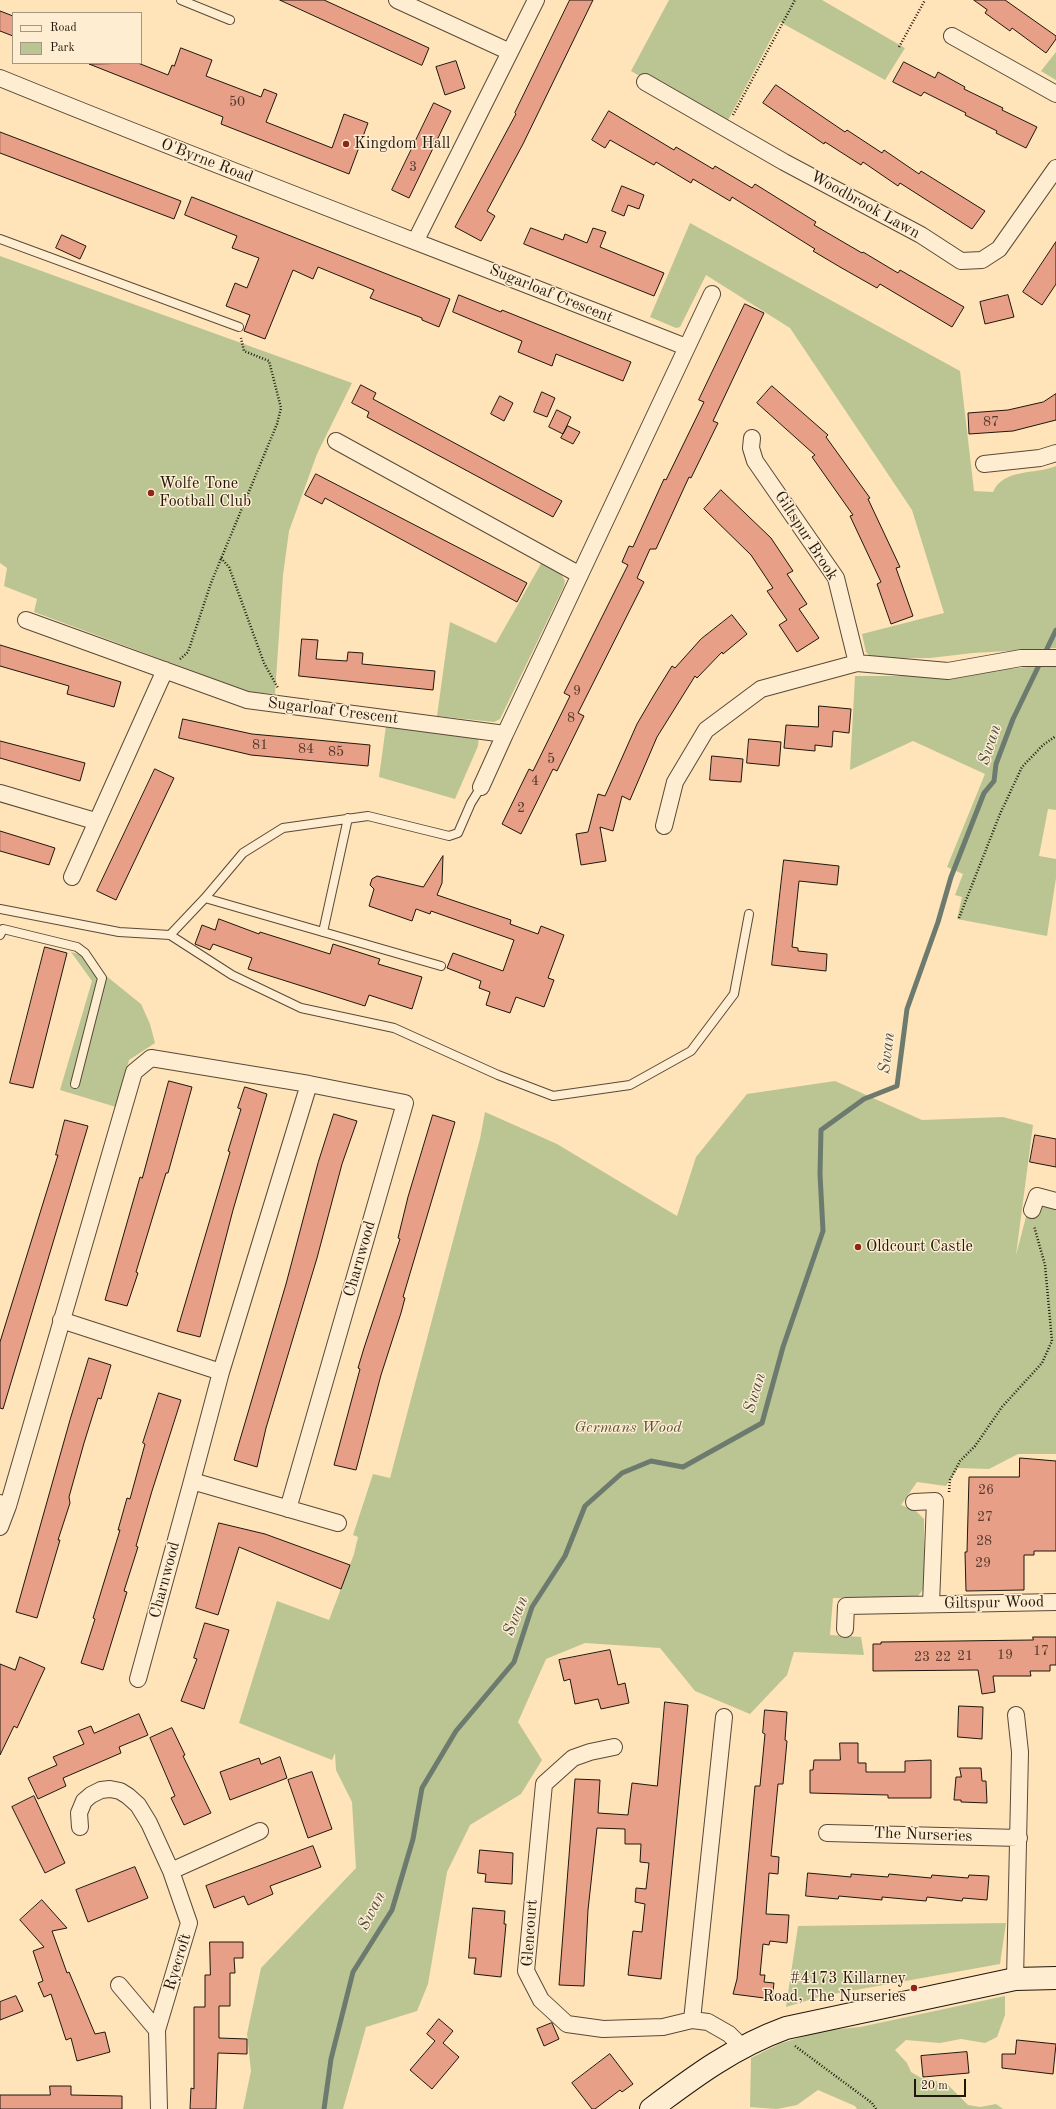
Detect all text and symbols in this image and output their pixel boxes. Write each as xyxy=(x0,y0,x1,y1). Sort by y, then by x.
legend xyxy=(12,12,142,64)
text: Road xyxy=(50,22,77,34)
text: Park xyxy=(50,42,75,54)
house number: 50 xyxy=(229,94,245,110)
place label: Kingdom Hall xyxy=(354,134,450,154)
street label: O'Byrne Road xyxy=(158,135,256,187)
marker: Kingdom Hall xyxy=(341,139,351,149)
house number: 3 xyxy=(409,159,417,175)
street label: Woodbrook Lawn xyxy=(807,167,923,243)
street label: Sugarloaf Crescent xyxy=(486,260,616,328)
house number: 87 xyxy=(983,414,999,430)
place label: Wolfe Tone Football Club xyxy=(159,474,251,512)
marker: Wolfe Tone Football Club xyxy=(146,488,156,498)
street label: Giltspur Brook xyxy=(770,488,842,584)
house number: 9 xyxy=(573,683,581,699)
street label: Sugarloaf Crescent xyxy=(266,693,400,729)
house number: 8 xyxy=(567,710,575,726)
water label: Swan xyxy=(974,722,1006,768)
house number: 81 xyxy=(252,737,268,753)
house number: 84 xyxy=(298,741,314,757)
house number: 85 xyxy=(328,744,344,760)
house number: 5 xyxy=(547,751,555,767)
house number: 4 xyxy=(531,773,539,789)
house number: 2 xyxy=(517,800,525,816)
water label: Swan xyxy=(874,1031,900,1075)
street label: Charnwood xyxy=(340,1219,380,1299)
place label: Oldcourt Castle xyxy=(866,1237,973,1257)
marker: Oldcourt Castle xyxy=(853,1242,863,1252)
water label: Swan xyxy=(739,1370,771,1416)
park label: Germans Wood xyxy=(574,1418,682,1438)
house number: 26 xyxy=(978,1482,994,1498)
house number: 27 xyxy=(977,1509,993,1525)
house number: 28 xyxy=(976,1533,992,1549)
street label: Charnwood xyxy=(146,1540,184,1620)
house number: 29 xyxy=(975,1555,991,1571)
water label: Swan xyxy=(499,1593,533,1639)
street label: Giltspur Wood xyxy=(944,1593,1044,1613)
house number: 17 xyxy=(1033,1643,1049,1659)
house number: 19 xyxy=(997,1647,1013,1663)
house number: 21 xyxy=(957,1648,973,1664)
house number: 23 xyxy=(914,1649,930,1665)
house number: 22 xyxy=(935,1649,951,1665)
street label: The Nurseries xyxy=(873,1824,973,1846)
water label: Swan xyxy=(353,1888,391,1934)
street label: Glencourt xyxy=(518,1899,542,1967)
street label: Ryecroft xyxy=(160,1931,196,1993)
place label: #4173 Killarney Road, The Nurseries xyxy=(763,1969,906,2007)
marker: #4173 Killarney Road, The Nurseries xyxy=(909,1983,919,1993)
scale bar xyxy=(916,2071,968,2097)
text: 20 m xyxy=(921,2080,948,2092)

